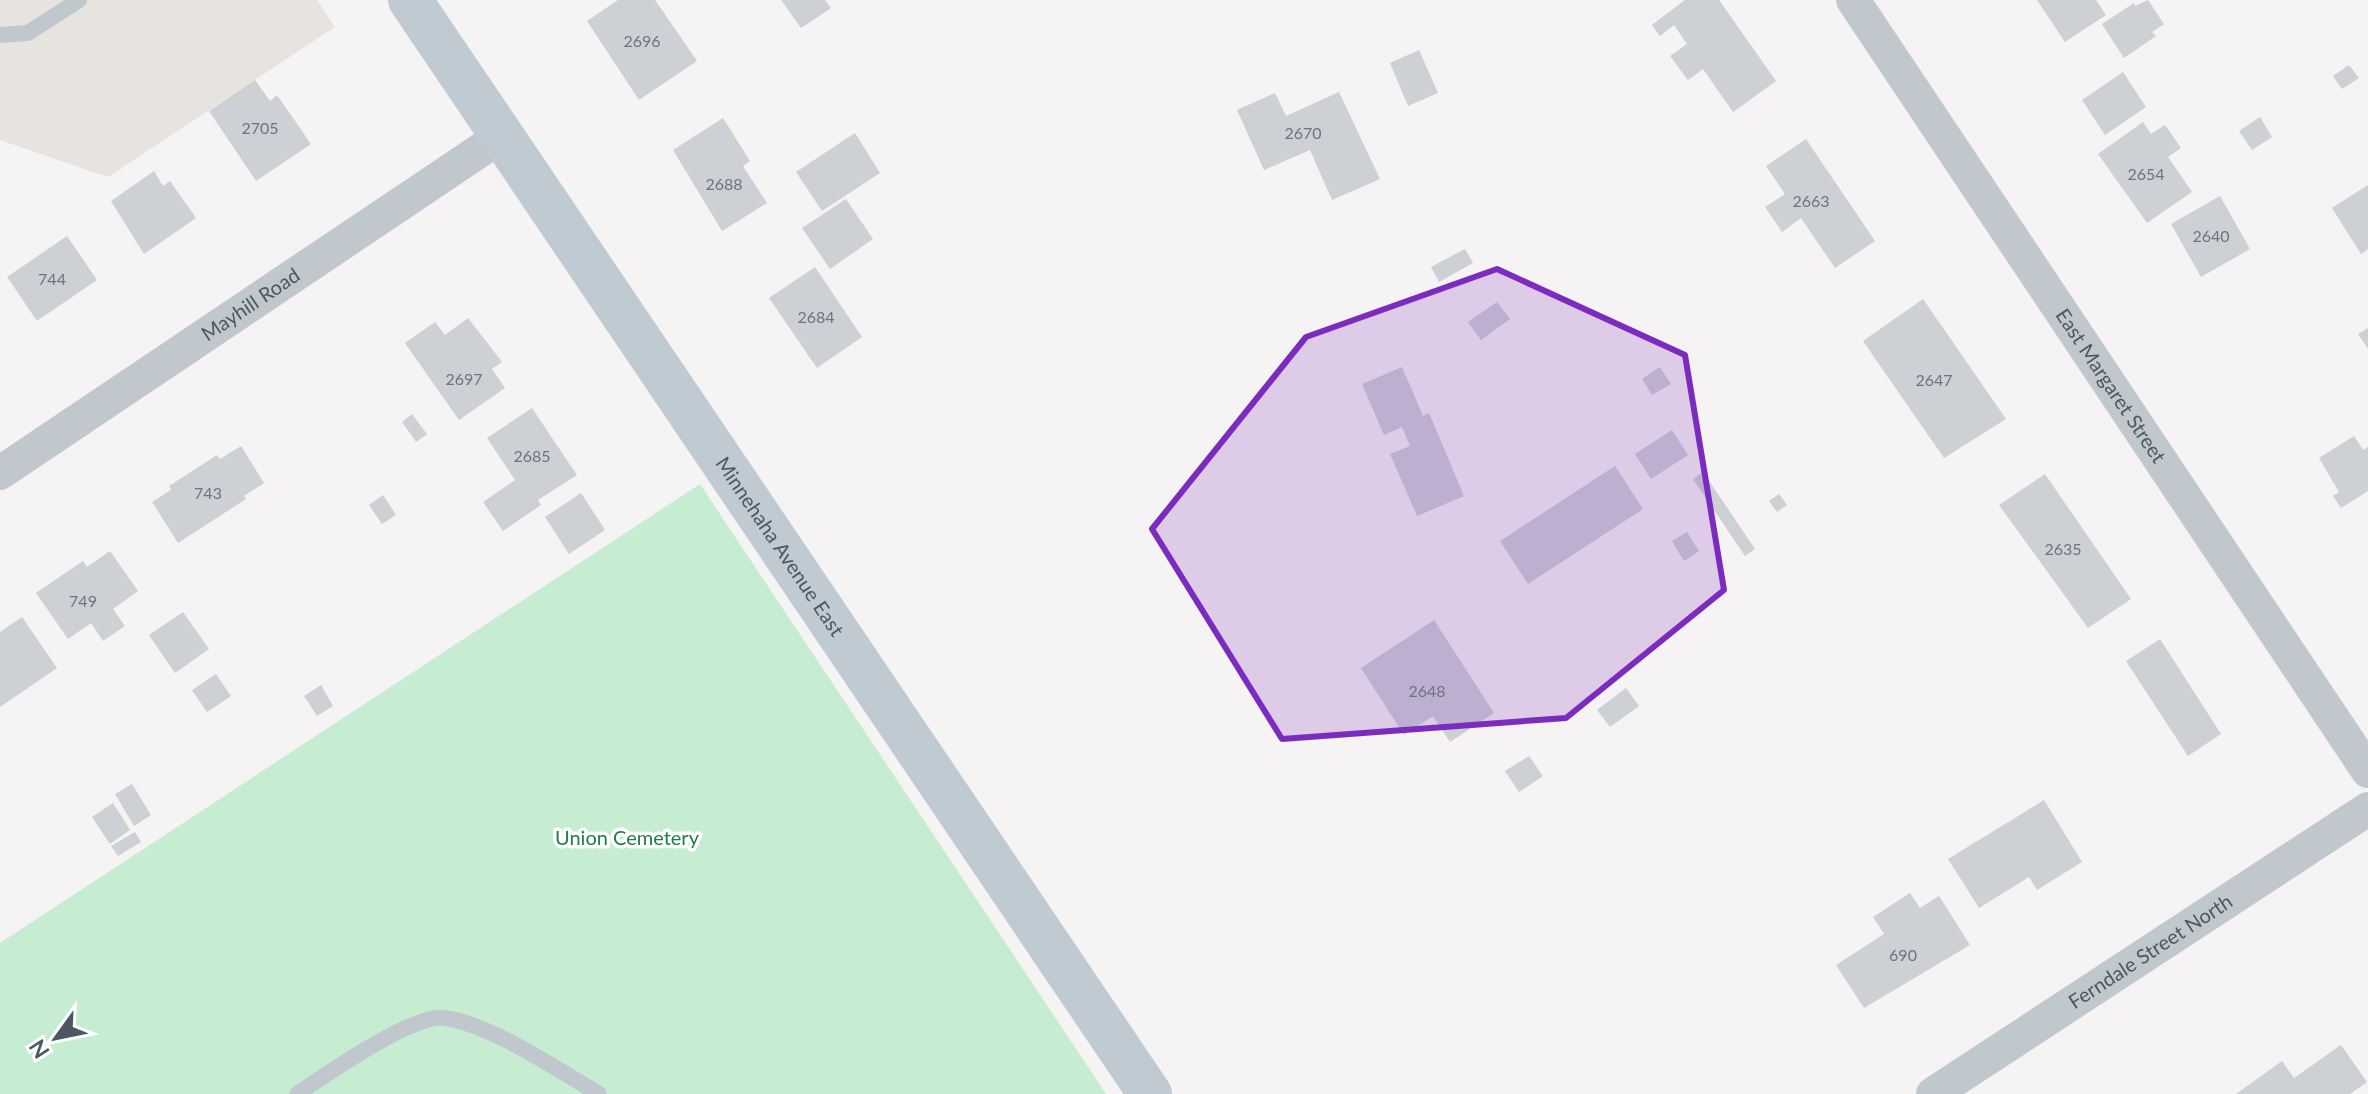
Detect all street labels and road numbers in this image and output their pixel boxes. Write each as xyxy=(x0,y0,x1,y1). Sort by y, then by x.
street label: Mayhill Road xyxy=(196,262,304,345)
street label: East Margaret Street xyxy=(2051,304,2172,467)
street label: Minnehaha Avenue East xyxy=(711,452,850,640)
street label: Ferndale Street North xyxy=(2064,888,2236,1013)

